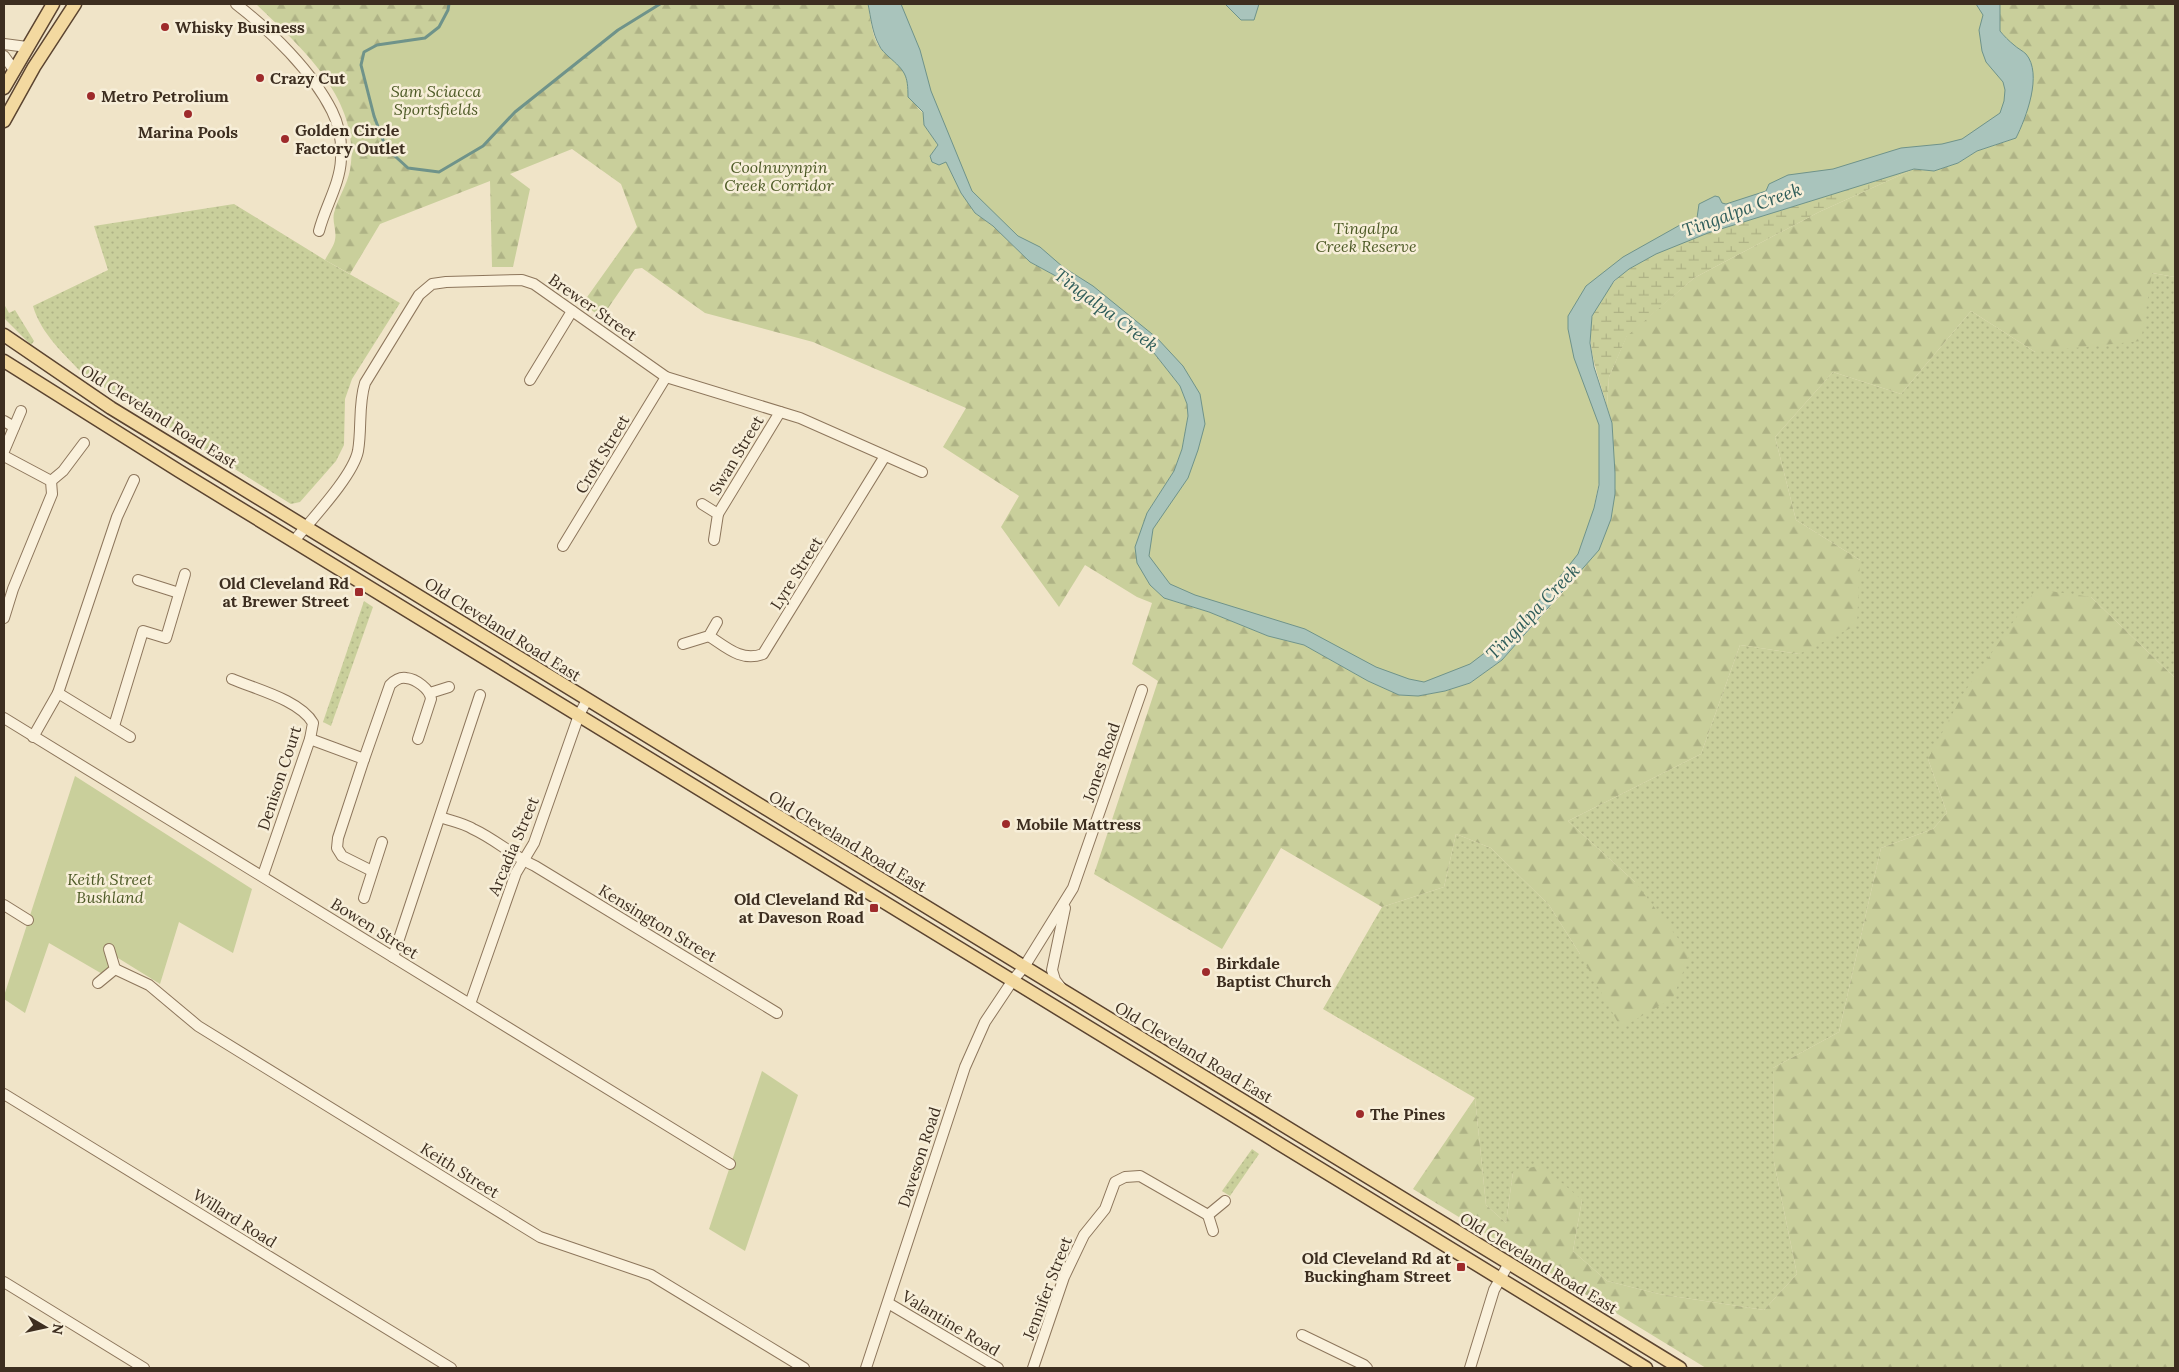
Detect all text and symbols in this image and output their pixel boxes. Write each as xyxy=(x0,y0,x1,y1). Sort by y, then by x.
place label: Whisky Business xyxy=(175,17,305,37)
marker: Whisky Business xyxy=(159,21,171,33)
place label: Crazy Cut xyxy=(270,68,346,88)
marker: Crazy Cut xyxy=(254,72,266,84)
park label: Sam Sciacca Sportsfields xyxy=(391,81,481,119)
place label: Metro Petrolium xyxy=(101,86,229,106)
marker: Metro Petrolium xyxy=(85,90,97,102)
marker: Marina Pools xyxy=(182,108,194,120)
place label: Golden Circle Factory Outlet xyxy=(295,120,406,158)
place label: Marina Pools xyxy=(138,122,238,142)
marker: Golden Circle Factory Outlet xyxy=(279,133,291,145)
park label: Coolnwynpin Creek Corridor xyxy=(724,157,834,195)
water label: Tingalpa Creek xyxy=(1679,177,1804,242)
park label: Tingalpa Creek Reserve xyxy=(1315,218,1417,256)
water label: Tingalpa Creek xyxy=(1050,263,1163,356)
street label: Brewer Street xyxy=(545,269,642,345)
street label: Old Cleveland Road East xyxy=(77,360,242,473)
street label: Croft Street xyxy=(571,410,634,497)
street label: Swan Street xyxy=(704,411,768,498)
street label: Lyre Street xyxy=(766,532,827,613)
water label: Tingalpa Creek xyxy=(1481,559,1584,665)
place label: Old Cleveland Rd at Brewer Street xyxy=(219,573,349,611)
street label: Old Cleveland Road East xyxy=(421,573,586,686)
marker: Old Cleveland Rd at Brewer Street xyxy=(353,586,365,598)
street label: Jones Road xyxy=(1078,719,1124,805)
street label: Denison Court xyxy=(253,722,306,833)
street label: Old Cleveland Road East xyxy=(765,786,931,897)
street label: Arcadia Street xyxy=(483,793,543,899)
place label: Mobile Mattress xyxy=(1016,814,1141,834)
marker: Mobile Mattress xyxy=(1000,818,1012,830)
park label: Keith Street Bushland xyxy=(67,869,153,907)
street label: Kensington Street xyxy=(595,880,721,967)
place label: Old Cleveland Rd at Daveson Road xyxy=(734,889,864,927)
street label: Bowen Street xyxy=(327,893,423,963)
marker: Old Cleveland Rd at Daveson Road xyxy=(868,902,880,914)
place label: Birkdale Baptist Church xyxy=(1216,953,1332,991)
marker: Birkdale Baptist Church xyxy=(1200,966,1212,978)
street label: Old Cleveland Road East xyxy=(1111,997,1277,1108)
street label: Daveson Road xyxy=(893,1104,945,1210)
place label: The Pines xyxy=(1370,1104,1445,1124)
marker: The Pines xyxy=(1354,1108,1366,1120)
street label: Keith Street xyxy=(417,1138,504,1203)
street label: Willard Road xyxy=(189,1184,281,1252)
street label: Old Cleveland Road East xyxy=(1456,1208,1622,1319)
street label: Jennifer Street xyxy=(1018,1233,1076,1343)
place label: Old Cleveland Rd at Buckingham Street xyxy=(1302,1248,1451,1286)
marker: Old Cleveland Rd at Buckingham Street xyxy=(1455,1261,1467,1273)
street label: Valantine Road xyxy=(897,1285,1004,1360)
north arrow xyxy=(20,1302,70,1352)
text: N xyxy=(48,1322,68,1336)

